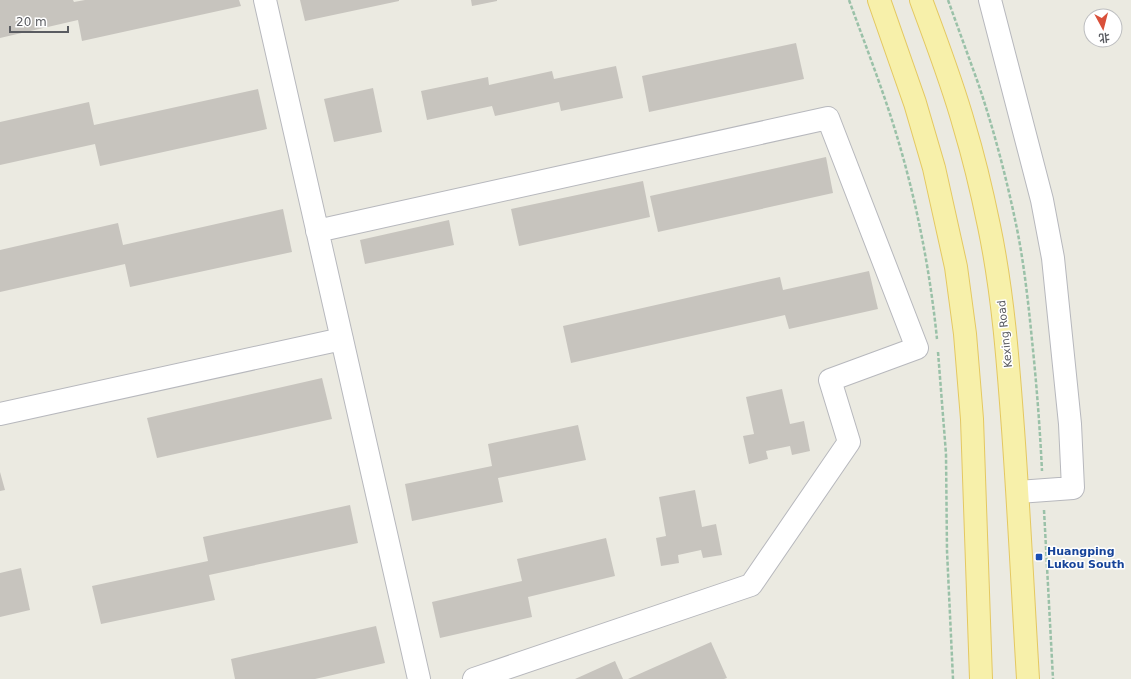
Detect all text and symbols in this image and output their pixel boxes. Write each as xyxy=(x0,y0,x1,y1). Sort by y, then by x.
scale bar xyxy=(10,8,68,34)
north arrow xyxy=(1083,8,1123,48)
text: 20 m xyxy=(16,15,47,29)
text: 北 xyxy=(1098,30,1110,45)
street label: Kexing Road xyxy=(995,300,1015,368)
place label: Huangping Lukou South xyxy=(1047,545,1124,571)
marker: Huangping Lukou South xyxy=(1034,552,1044,562)

